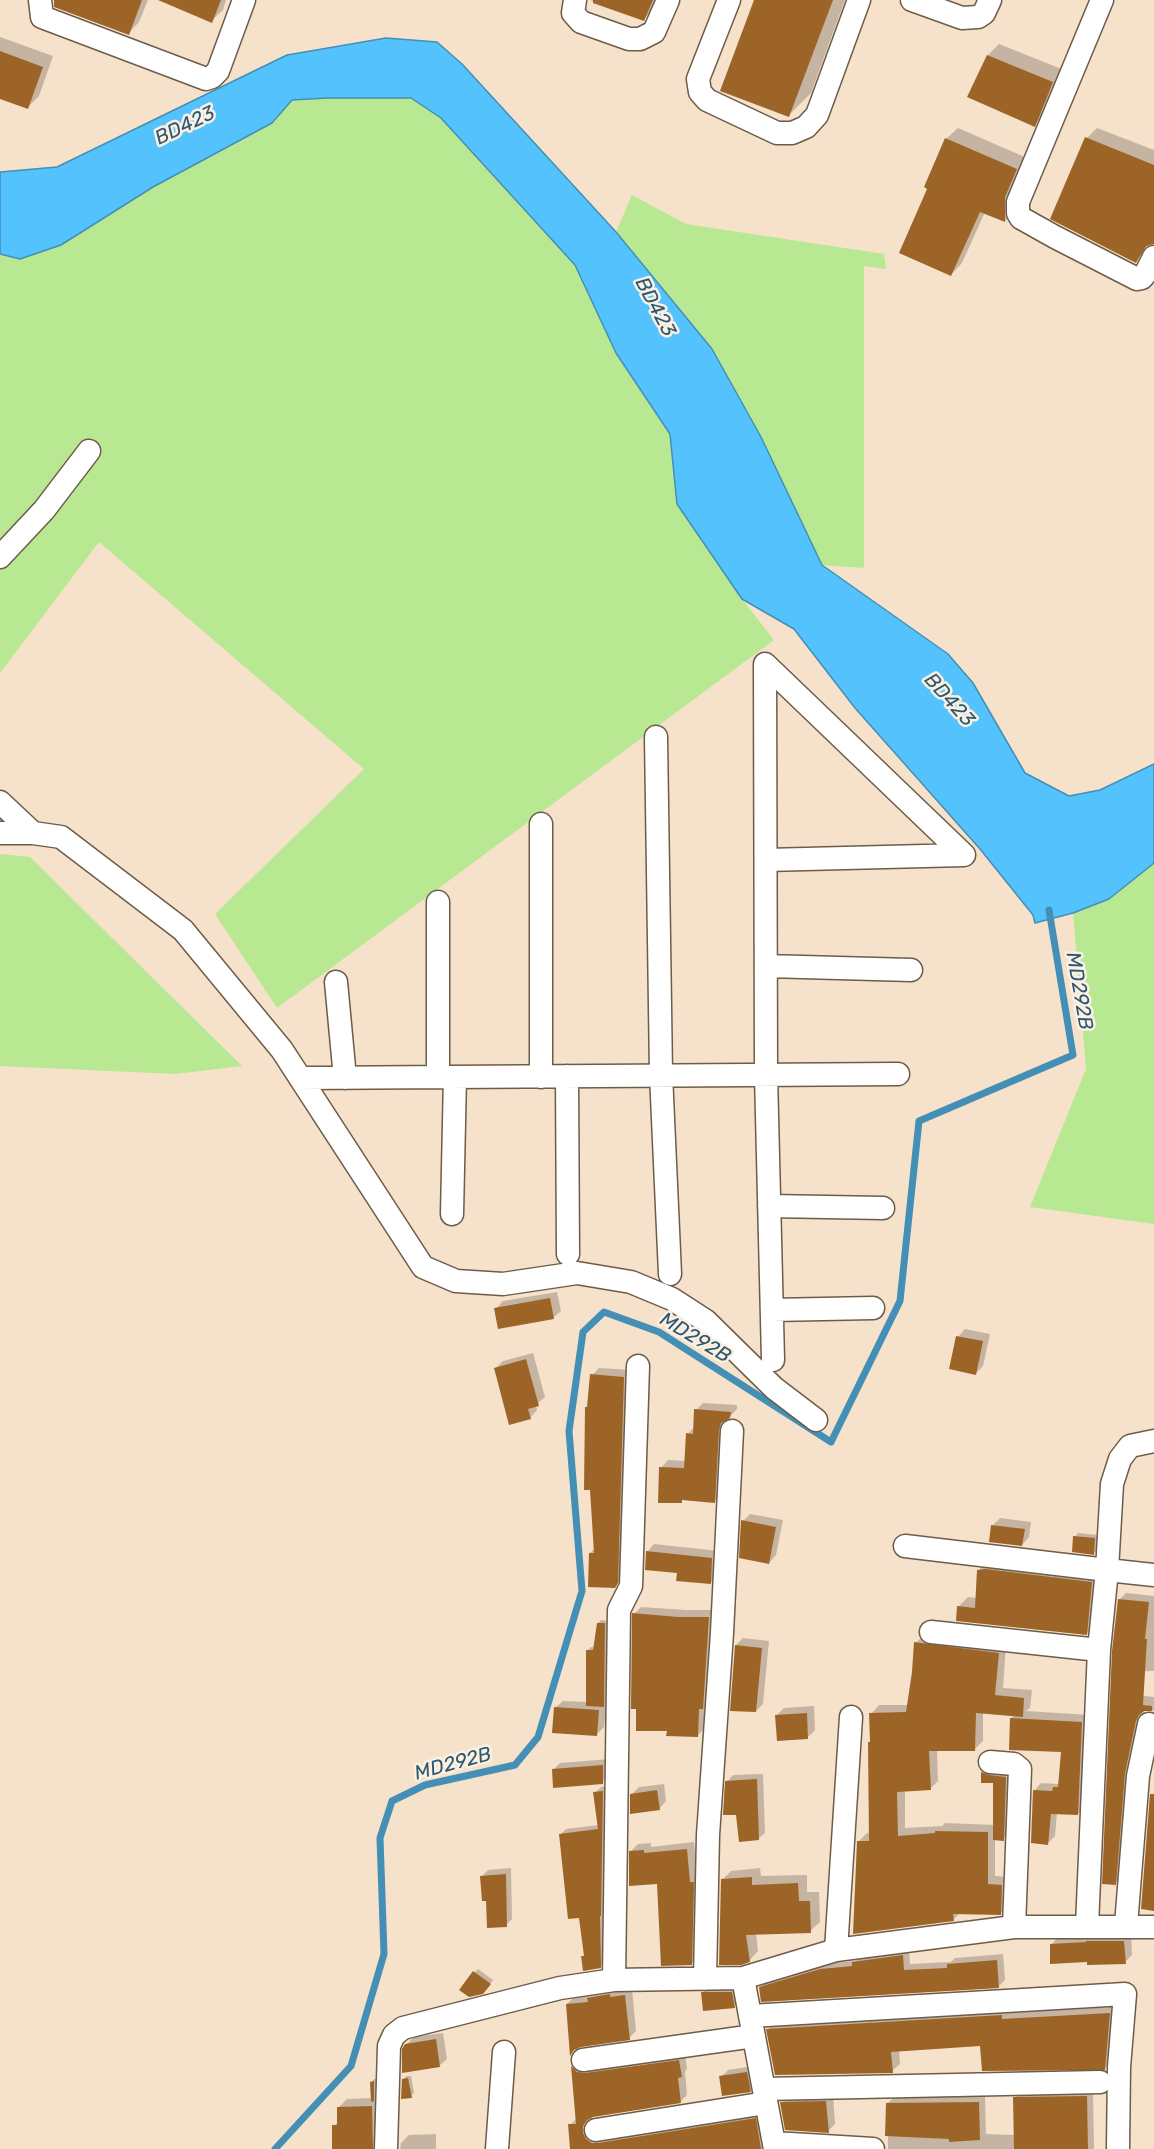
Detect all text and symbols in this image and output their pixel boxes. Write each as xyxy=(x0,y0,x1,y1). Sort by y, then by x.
water label: BD423 xyxy=(151,101,219,151)
water label: BD423 xyxy=(630,273,680,341)
water label: BD423 xyxy=(919,668,979,732)
water label: MD292B xyxy=(1060,950,1098,1032)
water label: MD292B xyxy=(655,1308,735,1368)
water label: MD292B xyxy=(412,1742,494,1786)

